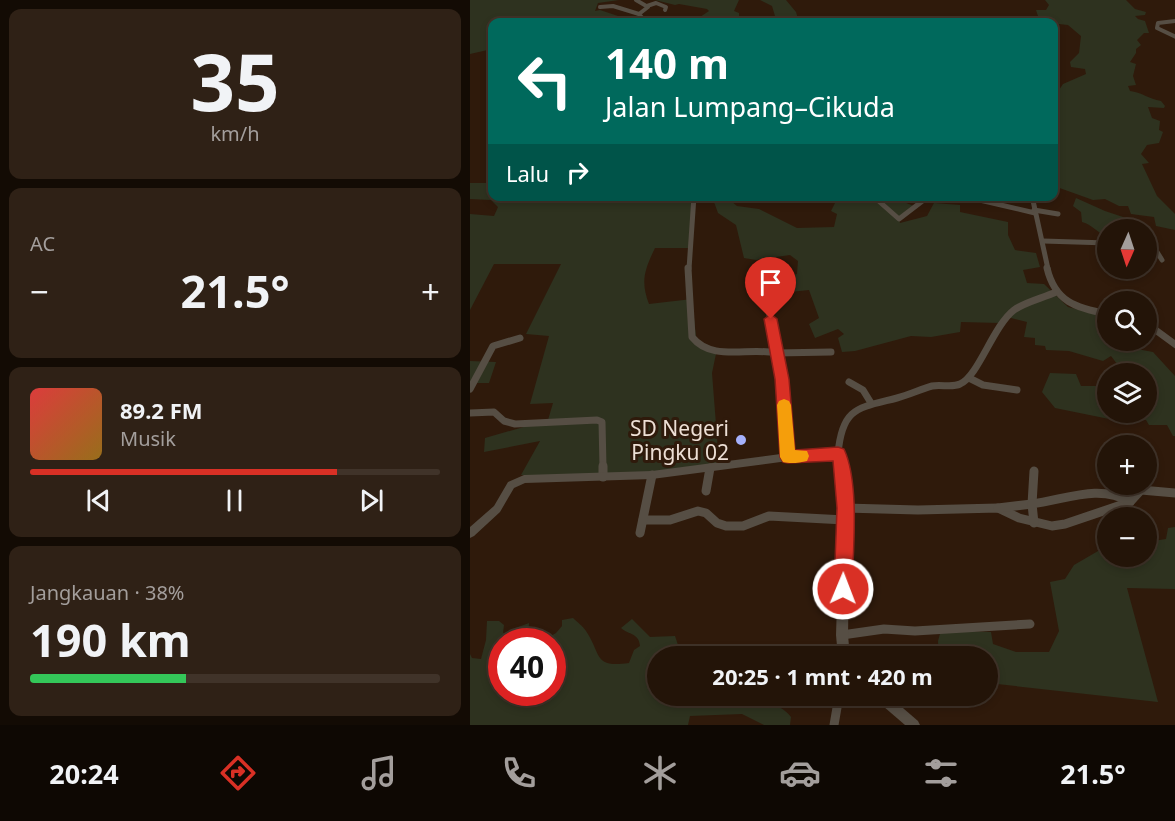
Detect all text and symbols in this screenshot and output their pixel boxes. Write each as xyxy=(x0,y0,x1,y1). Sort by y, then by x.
text: 35 xyxy=(190,28,280,134)
text: 140 m xyxy=(605,34,729,91)
icon: left xyxy=(506,42,584,120)
text: Jalan Lumpang–Cikuda xyxy=(605,88,895,125)
text: km/h xyxy=(210,120,260,147)
icon: right xyxy=(561,156,594,189)
text: Lalu xyxy=(506,158,549,188)
north arrow xyxy=(1097,219,1157,279)
map controls xyxy=(1097,219,1157,567)
text: AC xyxy=(30,230,55,257)
pin xyxy=(745,257,796,319)
text: 21.5° xyxy=(181,260,289,321)
icon: arrive xyxy=(754,266,787,299)
text: − xyxy=(30,269,49,314)
text: + xyxy=(421,269,440,314)
button: search xyxy=(1097,291,1157,351)
button: layers xyxy=(1097,363,1157,423)
text: 89.2 FM xyxy=(120,395,202,425)
place label: SD Negeri Pingku 02 xyxy=(630,414,729,466)
text: Musik xyxy=(120,425,176,452)
marker: SD Negeri Pingku 02 xyxy=(734,433,748,447)
button: + xyxy=(1097,435,1157,495)
icon: previous xyxy=(82,484,115,517)
icon: pause xyxy=(218,484,251,517)
icon: next xyxy=(355,484,388,517)
button: − xyxy=(1097,507,1157,567)
position arrow xyxy=(811,557,875,621)
text: Jangkauan · 38% xyxy=(30,579,184,606)
text: 190 km xyxy=(30,609,191,670)
speed limit sign: 40 xyxy=(488,628,566,706)
text: 20:25 · 1 mnt · 420 m xyxy=(712,661,933,691)
icon: directions xyxy=(217,752,259,794)
icon: music xyxy=(358,752,400,794)
icon: phone xyxy=(498,752,540,794)
icon: climate xyxy=(639,752,681,794)
icon: car xyxy=(779,752,821,794)
icon: filters xyxy=(920,752,962,794)
text: 20:24 xyxy=(49,755,119,792)
text: 21.5° xyxy=(1060,755,1126,792)

